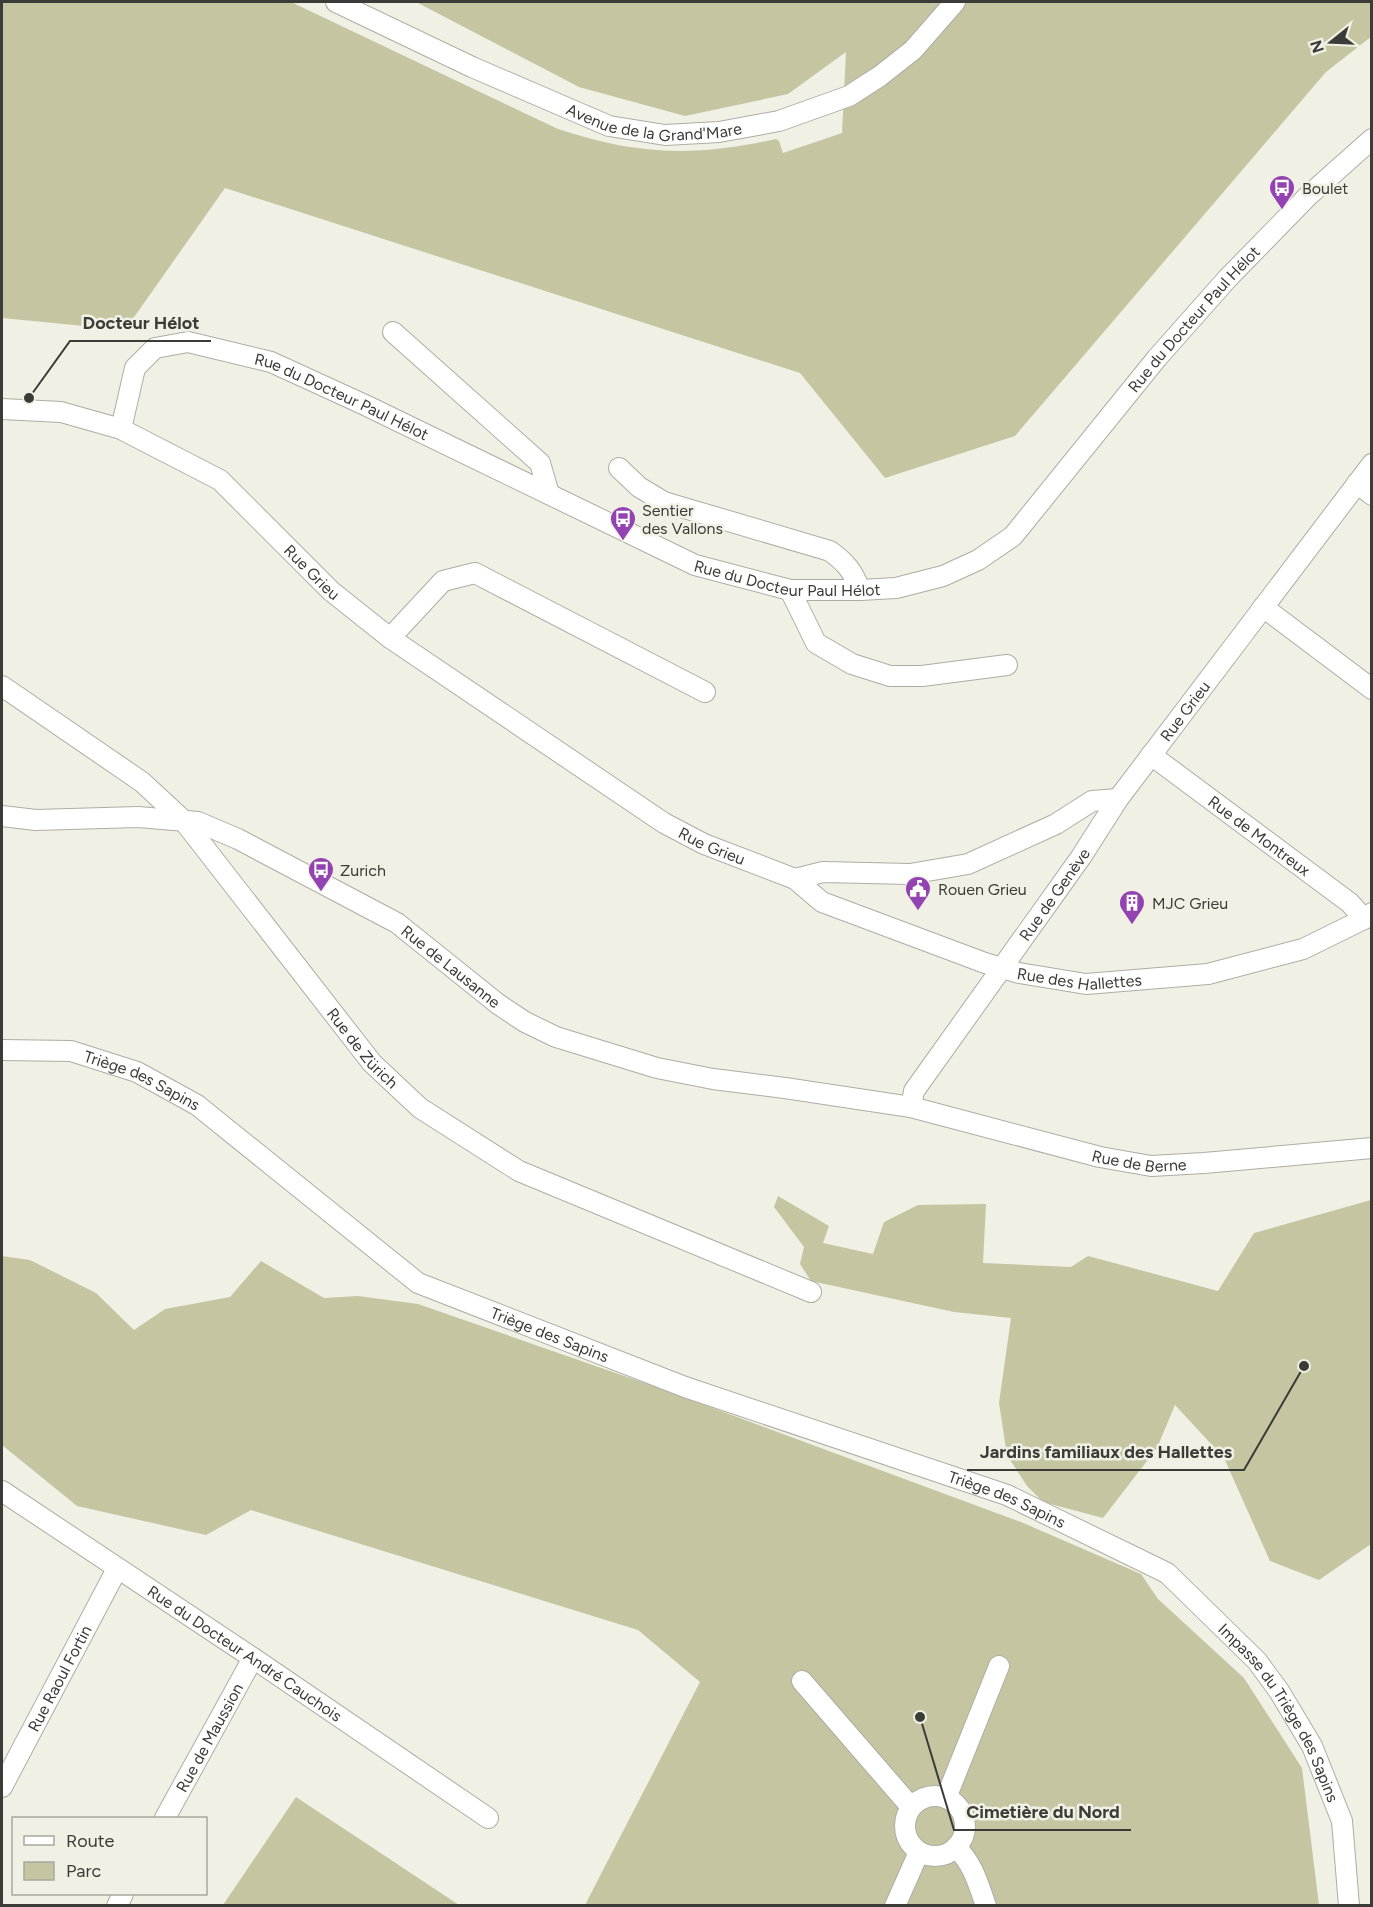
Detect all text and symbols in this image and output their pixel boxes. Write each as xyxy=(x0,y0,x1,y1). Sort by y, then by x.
north arrow xyxy=(1301,12,1361,72)
text: N xyxy=(1306,38,1328,55)
street label: Avenue de la Grand'Mare xyxy=(564,99,743,145)
bus stop icon: Boulet xyxy=(1267,173,1297,211)
place label: Boulet xyxy=(1302,179,1348,198)
street label: Rue du Docteur Paul Hélot xyxy=(1124,242,1264,396)
callout: Docteur Hélot xyxy=(70,305,211,341)
text: Docteur Hélot xyxy=(83,312,199,334)
street label: Rue du Docteur Paul Hélot xyxy=(253,349,432,444)
place label: Sentier des Vallons xyxy=(642,501,723,538)
bus stop icon: Sentier des Vallons xyxy=(608,504,638,542)
street label: Rue Grieu xyxy=(280,540,344,604)
street label: Rue du Docteur Paul Hélot xyxy=(692,556,881,600)
street label: Rue Grieu xyxy=(1156,677,1214,745)
street label: Rue de Montreux xyxy=(1205,791,1314,880)
street label: Rue Grieu xyxy=(675,823,748,868)
street label: Rue de Genève xyxy=(1015,844,1094,944)
bus stop icon: Zurich xyxy=(306,855,336,893)
place label: Zurich xyxy=(340,861,386,880)
public building icon: Rouen Grieu xyxy=(903,874,933,912)
place label: Rouen Grieu xyxy=(938,880,1027,899)
building icon: MJC Grieu xyxy=(1117,888,1147,926)
place label: MJC Grieu xyxy=(1152,894,1228,913)
street label: Rue de Lausanne xyxy=(398,921,505,1012)
street label: Rue des Hallettes xyxy=(1016,963,1143,994)
street label: Rue de Zürich xyxy=(323,1004,402,1092)
street label: Triège des Sapins xyxy=(82,1046,203,1114)
street label: Rue de Berne xyxy=(1090,1146,1187,1176)
street label: Triège des Sapins xyxy=(488,1303,612,1366)
callout: Jardins familiaux des Hallettes xyxy=(967,1434,1244,1470)
text: Jardins familiaux des Hallettes xyxy=(980,1441,1233,1463)
street label: Triège des Sapins xyxy=(946,1466,1069,1532)
street label: Rue du Docteur André Cauchois xyxy=(144,1581,346,1725)
street label: Impasse du Triège des Sapins xyxy=(1215,1619,1343,1805)
street label: Rue Raoul Fortin xyxy=(24,1622,95,1735)
street label: Rue de Maussion xyxy=(172,1680,247,1795)
callout: Cimetière du Nord xyxy=(954,1794,1131,1830)
text: Cimetière du Nord xyxy=(966,1801,1120,1823)
legend xyxy=(12,1817,207,1895)
text: Route xyxy=(66,1830,115,1852)
text: Parc xyxy=(66,1860,102,1882)

